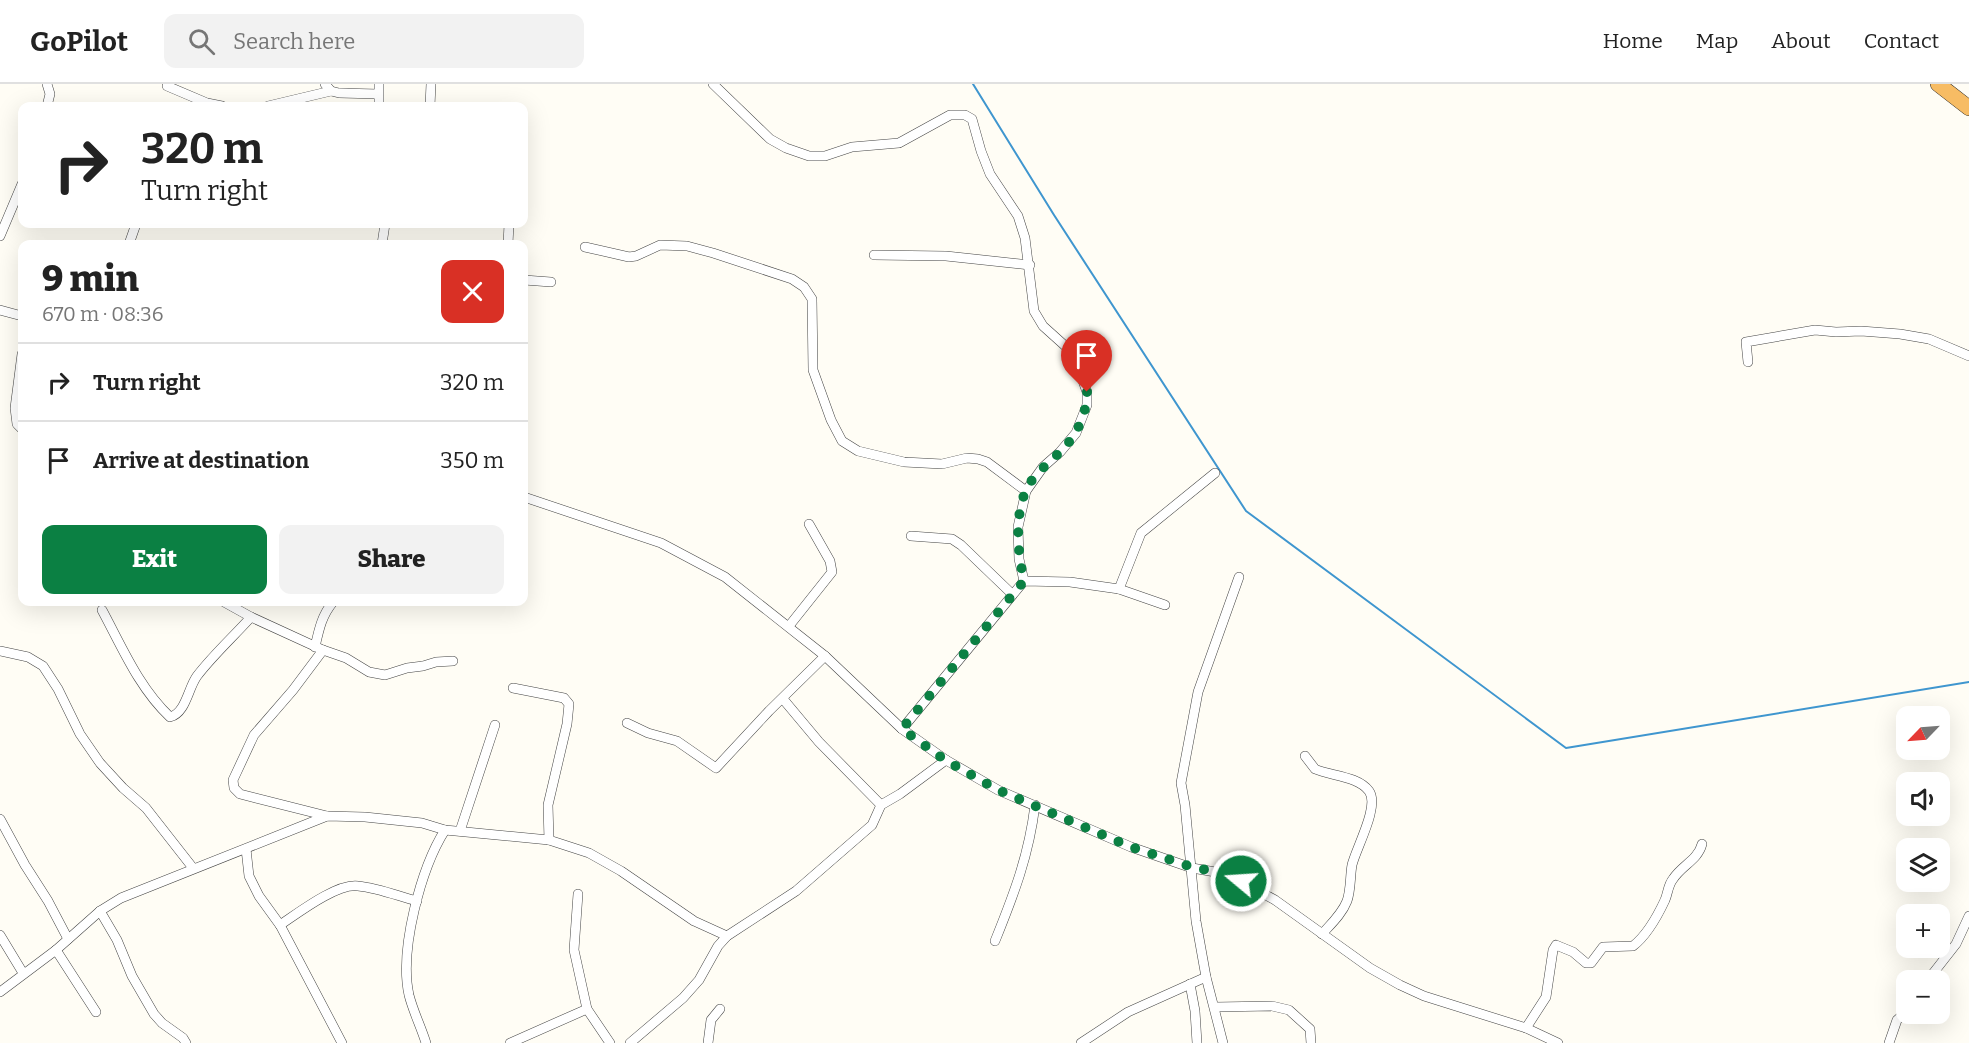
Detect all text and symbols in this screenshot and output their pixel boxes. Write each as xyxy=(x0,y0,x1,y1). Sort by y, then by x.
search box xyxy=(164,14,584,68)
text: GoPilot xyxy=(30,25,128,58)
icon: search xyxy=(185,25,218,58)
text: Search here xyxy=(233,28,355,55)
text: Home xyxy=(1603,28,1663,54)
text: Map xyxy=(1696,28,1738,54)
text: About xyxy=(1771,28,1831,54)
text: Contact xyxy=(1864,28,1939,54)
text: 320 m xyxy=(141,124,263,174)
icon: right xyxy=(42,126,120,204)
text: Turn right xyxy=(141,175,268,207)
text: 9 min xyxy=(42,257,139,301)
button: close xyxy=(441,260,504,323)
text: 670 m · 08:36 xyxy=(42,302,163,326)
pin xyxy=(1061,330,1112,392)
icon: arrive xyxy=(1070,339,1103,372)
icon: right xyxy=(42,366,75,399)
text: Turn right xyxy=(93,369,201,396)
text: 320 m xyxy=(440,369,504,396)
icon: arrive xyxy=(42,444,75,477)
text: Arrive at destination xyxy=(93,447,309,474)
text: 350 m xyxy=(440,447,504,474)
button: Exit xyxy=(42,525,267,594)
button: Share xyxy=(279,525,504,594)
north arrow xyxy=(1896,706,1950,760)
map controls xyxy=(1896,706,1950,1024)
button: sound xyxy=(1896,772,1950,826)
button: layers xyxy=(1896,838,1950,892)
position arrow xyxy=(1209,849,1273,913)
button: + xyxy=(1896,904,1950,958)
button: − xyxy=(1896,970,1950,1024)

